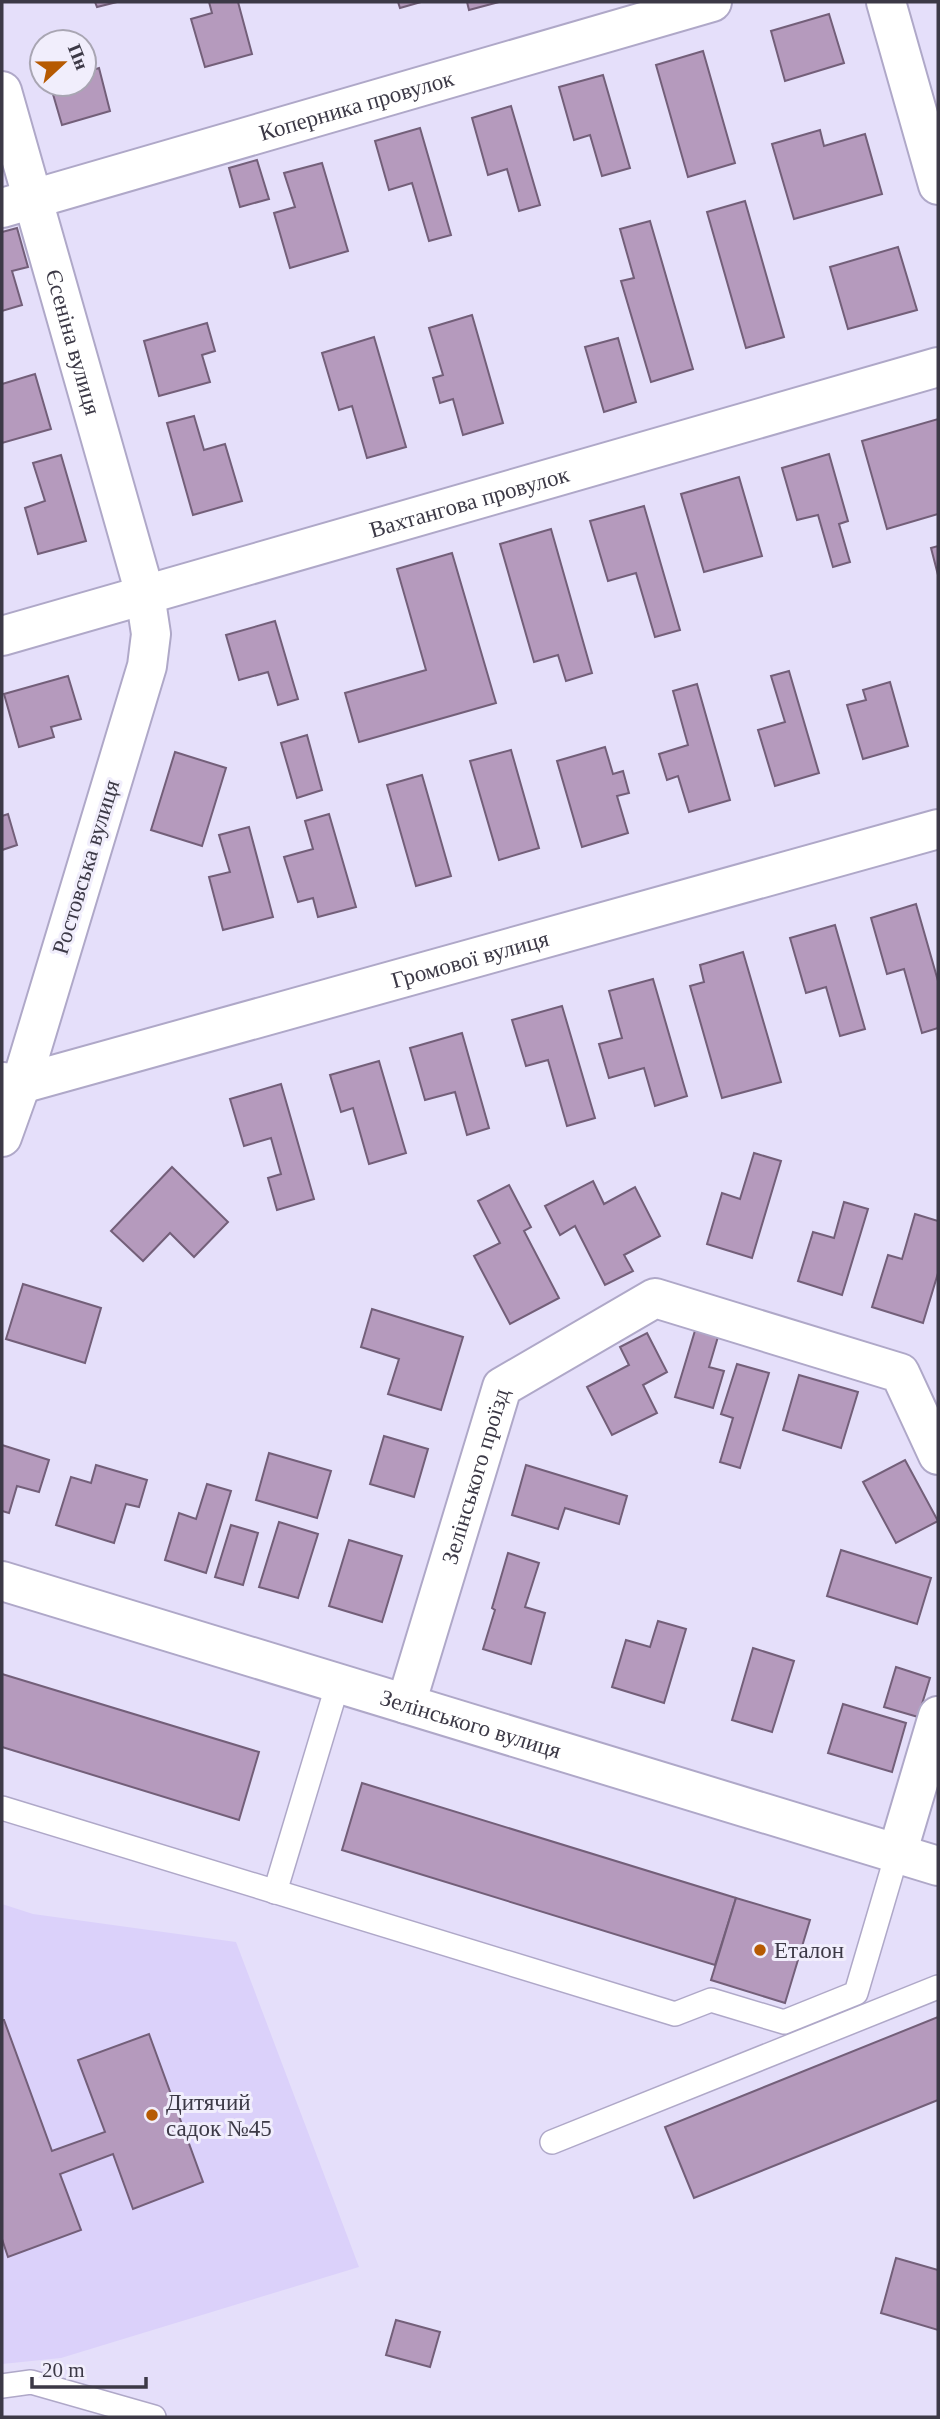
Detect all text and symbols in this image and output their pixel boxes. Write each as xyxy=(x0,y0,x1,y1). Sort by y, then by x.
north arrow xyxy=(28,28,98,98)
text: Пн xyxy=(64,41,93,73)
street label: Коперника провулок xyxy=(256,65,457,145)
street label: Єсеніна вулиця xyxy=(41,266,106,418)
street label: Вахтангова провулок xyxy=(366,461,572,542)
street label: Ростовська вулиця xyxy=(48,776,125,957)
street label: Громової вулиця xyxy=(388,925,552,993)
street label: Зелінського проїзд xyxy=(437,1385,513,1567)
street label: Зелінського вулиця xyxy=(377,1684,565,1763)
place label: Еталон xyxy=(774,1938,844,1963)
marker: Еталон xyxy=(752,1942,768,1958)
place label: Дитячий садок №45 xyxy=(166,2090,272,2141)
marker: Дитячий садок №45 xyxy=(144,2107,160,2123)
scale bar xyxy=(32,2346,145,2390)
text: 20 m xyxy=(42,2358,85,2382)

